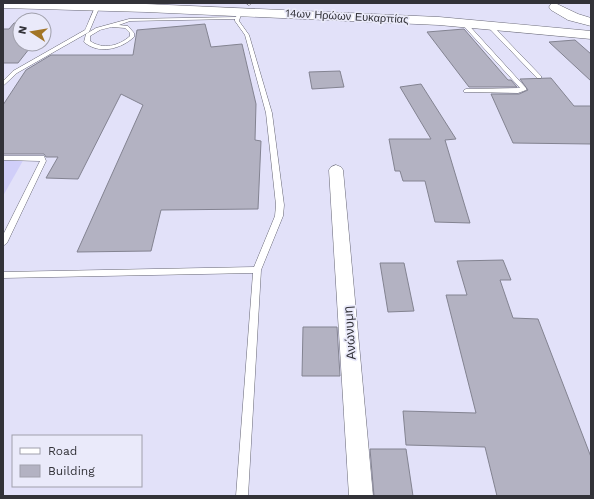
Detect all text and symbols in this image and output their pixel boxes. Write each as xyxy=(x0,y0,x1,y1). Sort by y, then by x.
street label: 14ων Ηρώων Ευκαρπίας xyxy=(285,7,409,26)
north arrow xyxy=(12,12,52,52)
text: N xyxy=(16,25,30,35)
street label: Ανώνυμη xyxy=(340,305,359,360)
legend xyxy=(12,435,142,487)
text: Road xyxy=(48,444,77,458)
text: Building xyxy=(48,464,95,478)

